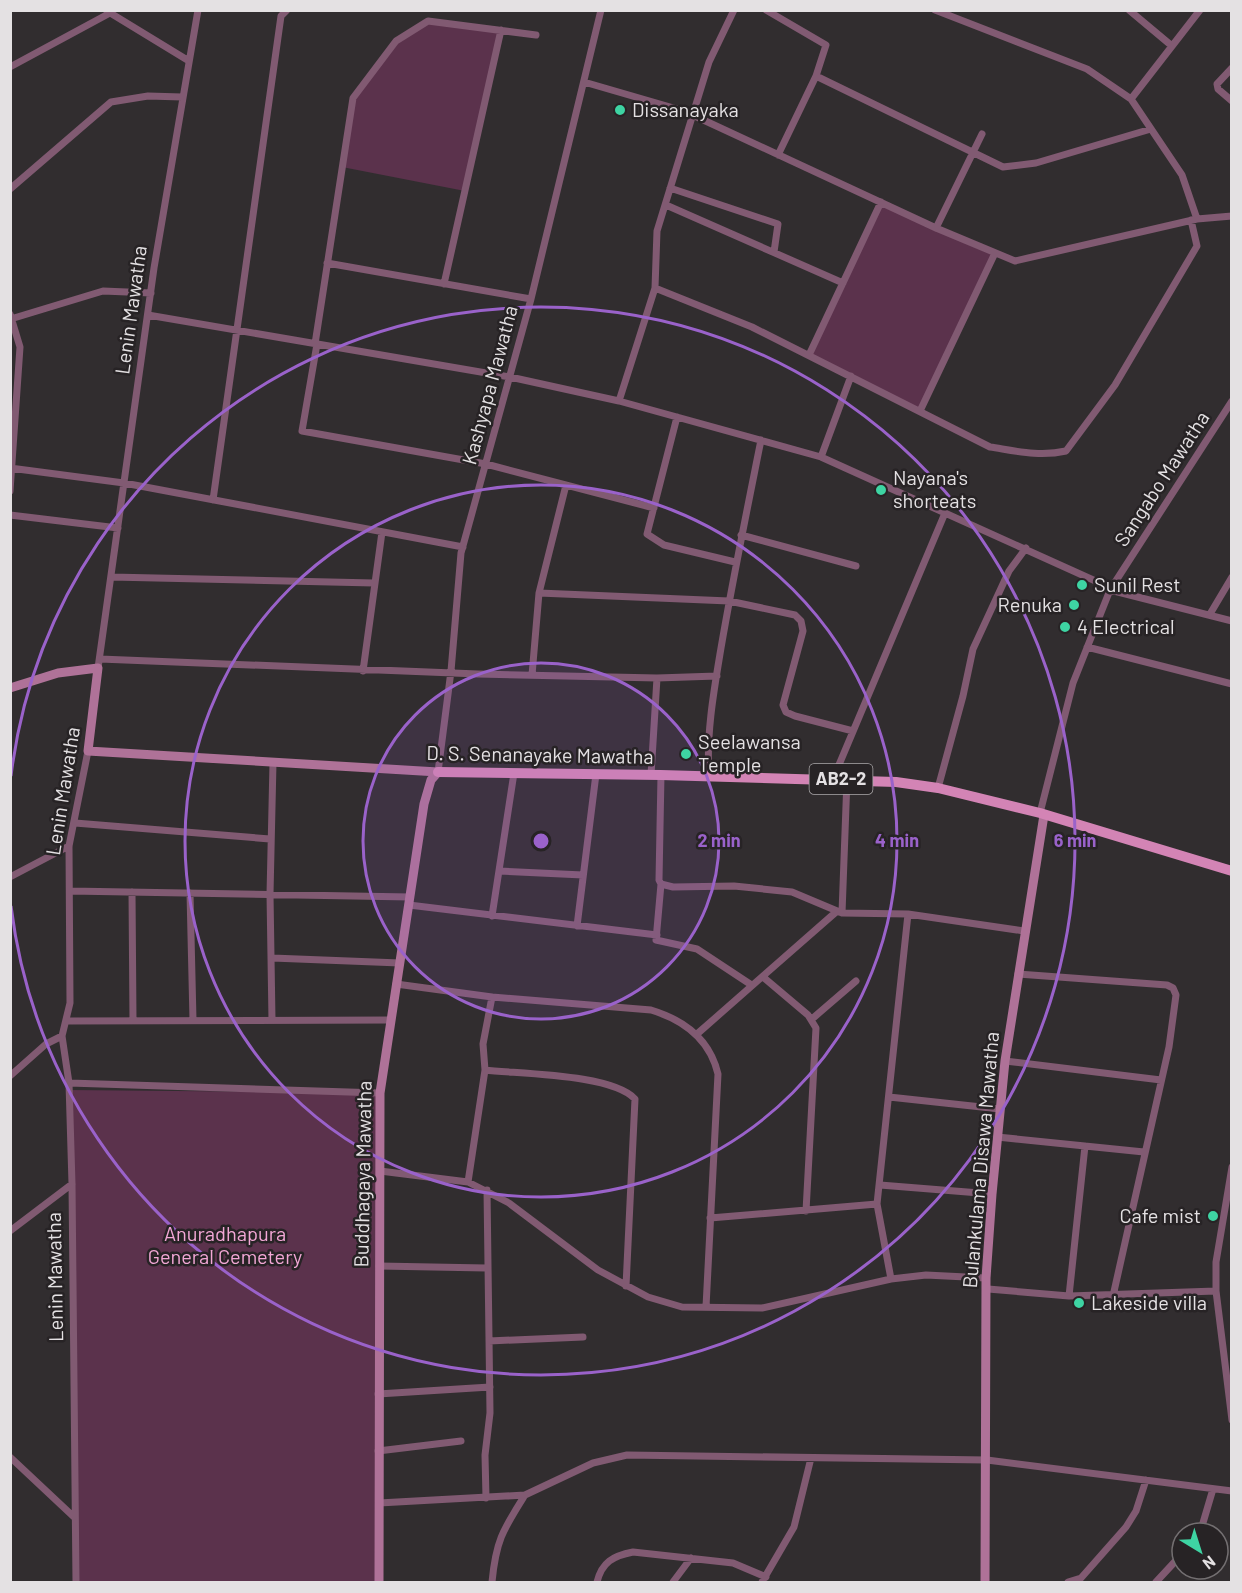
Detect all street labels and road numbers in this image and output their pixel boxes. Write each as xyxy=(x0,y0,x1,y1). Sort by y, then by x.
street label: Lenin Mawatha xyxy=(109,244,151,376)
street label: Kashyapa Mawatha xyxy=(456,302,522,467)
street label: Sangabo Mawatha xyxy=(1109,406,1214,551)
street label: Lenin Mawatha xyxy=(40,725,84,857)
street label: D. S. Senanayake Mawatha xyxy=(426,740,654,768)
road number: AB2-2 xyxy=(810,764,872,794)
street label: Bulankulama Disawa Mawatha xyxy=(957,1031,1003,1289)
street label: Buddhagaya Mawatha xyxy=(348,1080,376,1268)
street label: Lenin Mawatha xyxy=(41,1212,67,1342)

